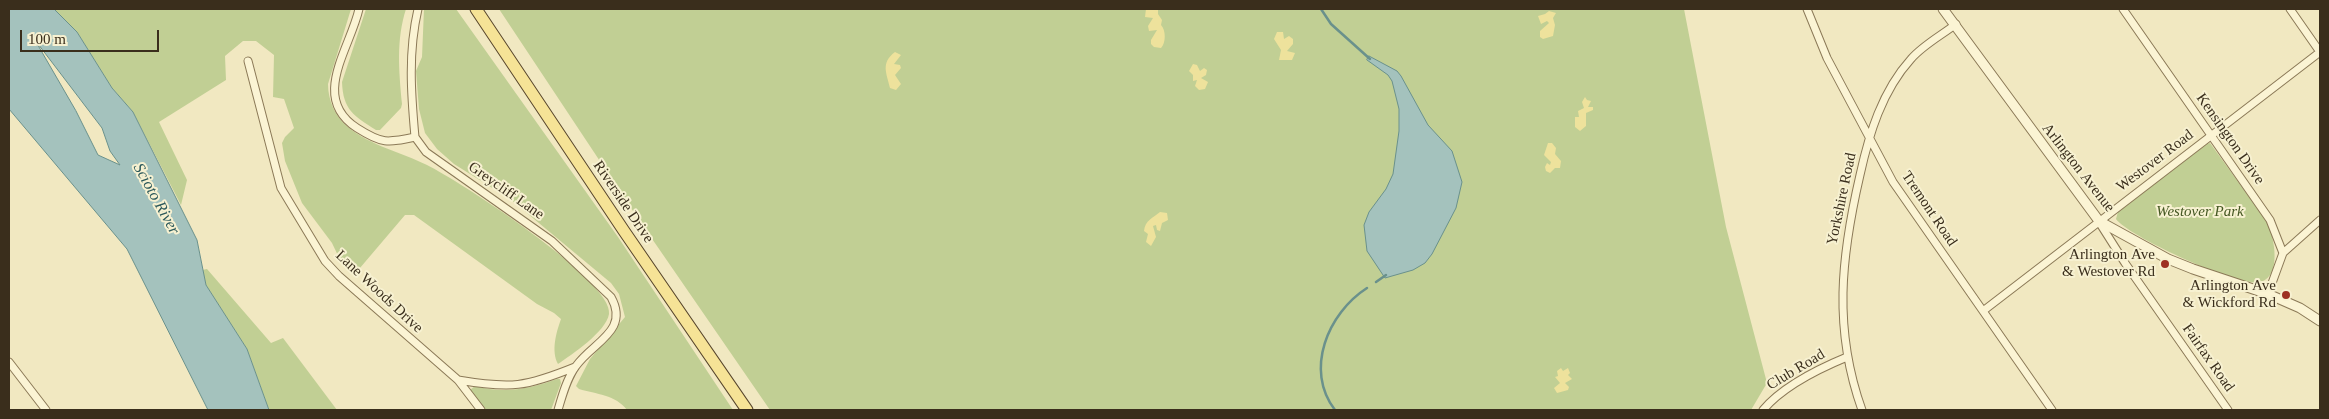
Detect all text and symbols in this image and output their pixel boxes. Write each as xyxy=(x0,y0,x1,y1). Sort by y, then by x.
scale bar xyxy=(22,20,161,52)
text: 100 m xyxy=(28,31,66,47)
street label: Kensington Drive xyxy=(2192,90,2268,188)
street label: Arlington Avenue xyxy=(2038,120,2118,216)
street label: Westover Road xyxy=(2113,126,2197,196)
street label: Yorkshire Road xyxy=(1823,151,1861,247)
street label: Riverside Drive xyxy=(589,157,657,247)
street label: Greycliff Lane xyxy=(465,158,547,224)
water label: Scioto River xyxy=(129,160,183,238)
street label: Tremont Road xyxy=(1897,168,1961,250)
park label: Westover Park xyxy=(2156,203,2244,221)
place label: Arlington Ave & Westover Rd xyxy=(2062,246,2155,281)
street label: Lane Woods Drive xyxy=(332,247,426,337)
marker: Arlington Ave & Westover Rd xyxy=(2159,258,2171,270)
place label: Arlington Ave & Wickford Rd xyxy=(2182,277,2276,312)
marker: Arlington Ave & Wickford Rd xyxy=(2280,289,2292,301)
street label: Fairfax Road xyxy=(2178,321,2238,395)
street label: Club Road xyxy=(1764,346,1828,394)

